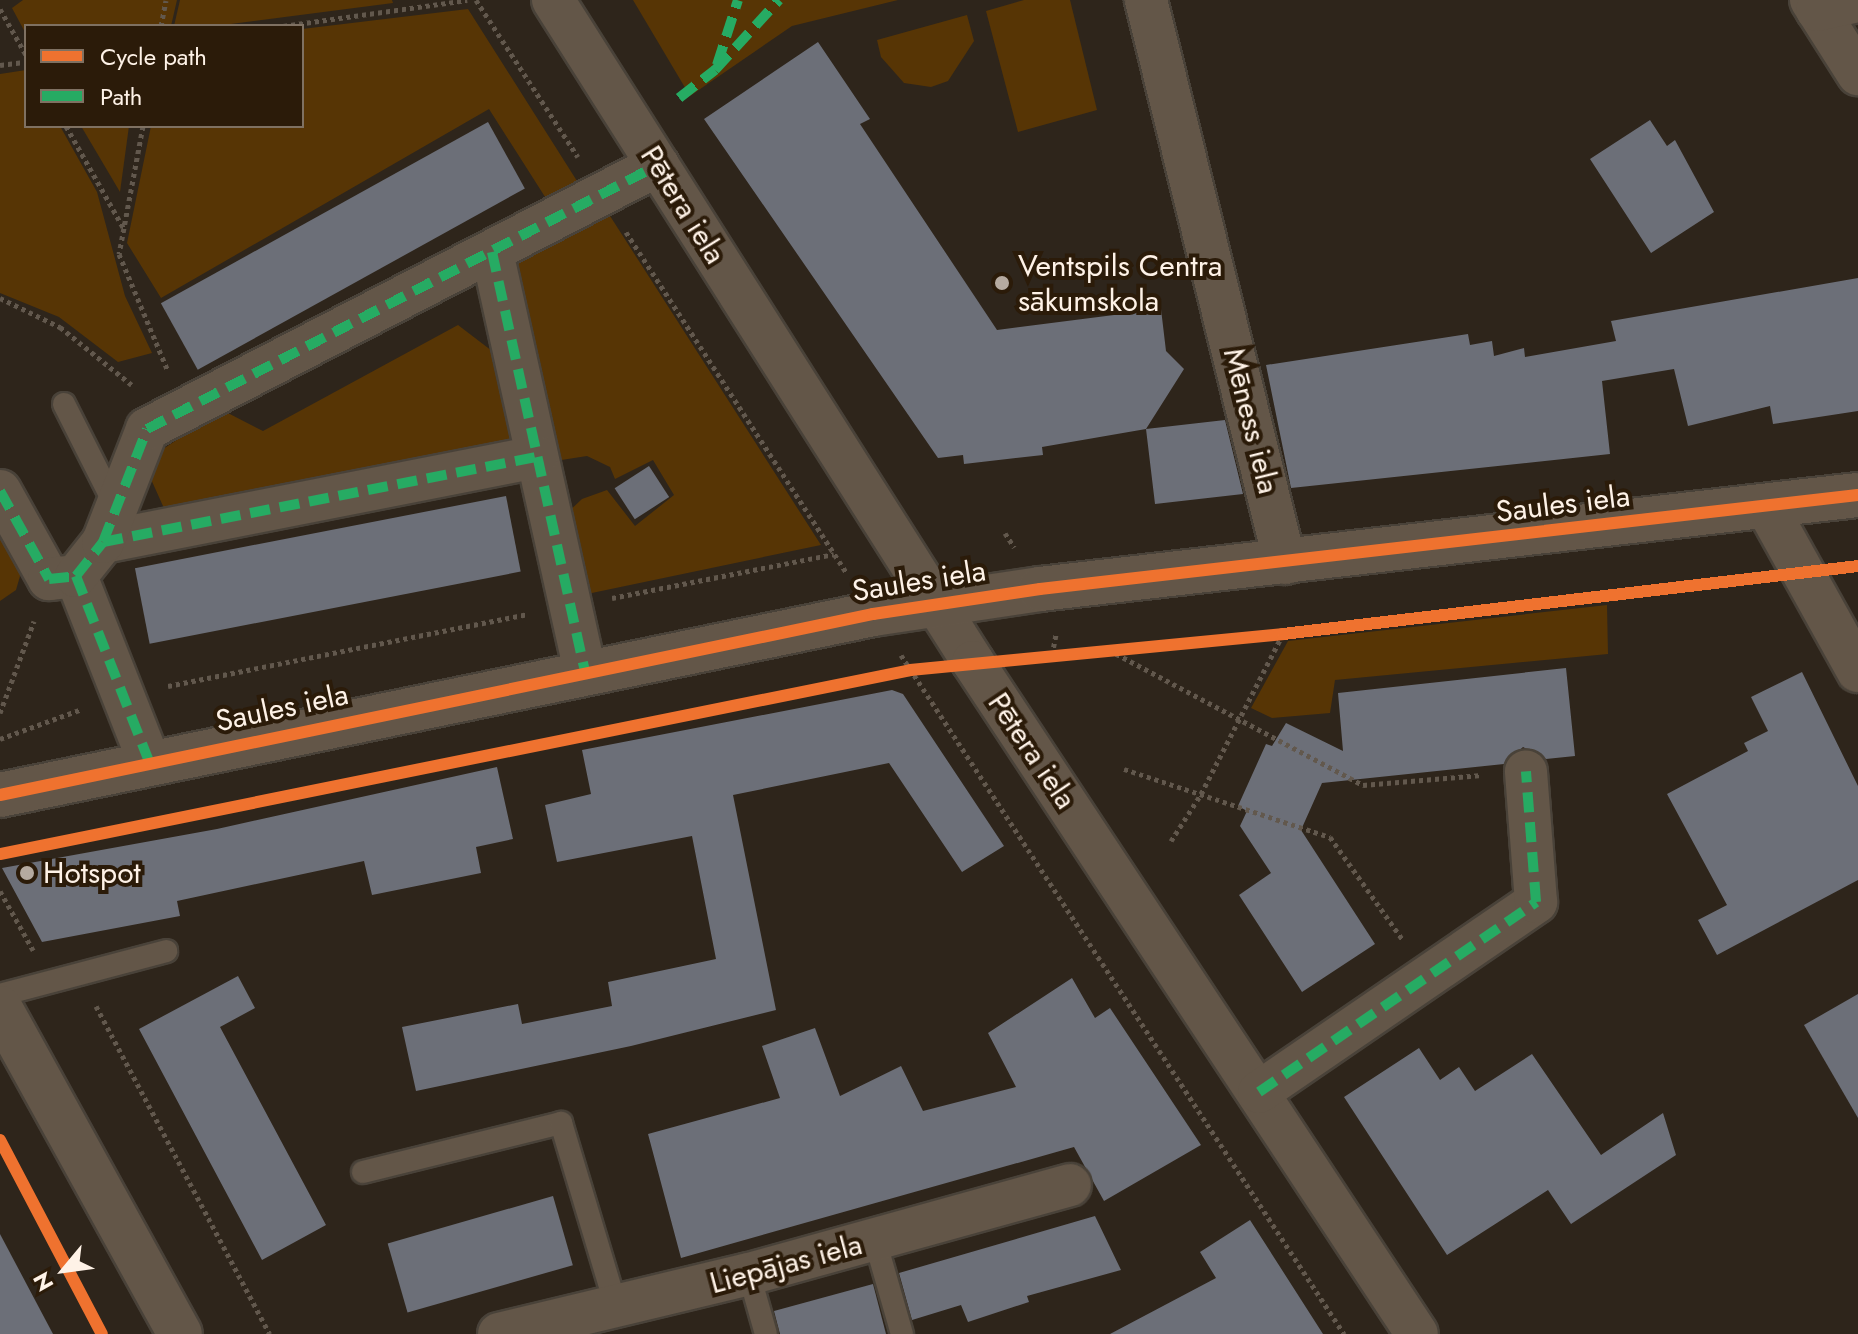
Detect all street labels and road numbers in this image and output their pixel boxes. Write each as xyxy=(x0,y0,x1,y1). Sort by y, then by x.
street label: Pētera iela xyxy=(633,140,733,270)
street label: Mēness iela xyxy=(1216,344,1286,498)
street label: Saules iela xyxy=(1494,478,1632,530)
street label: Saules iela xyxy=(850,553,988,609)
street label: Saules iela xyxy=(212,676,352,740)
street label: Pētera iela xyxy=(980,686,1084,816)
street label: Liepājas iela xyxy=(706,1226,866,1302)

